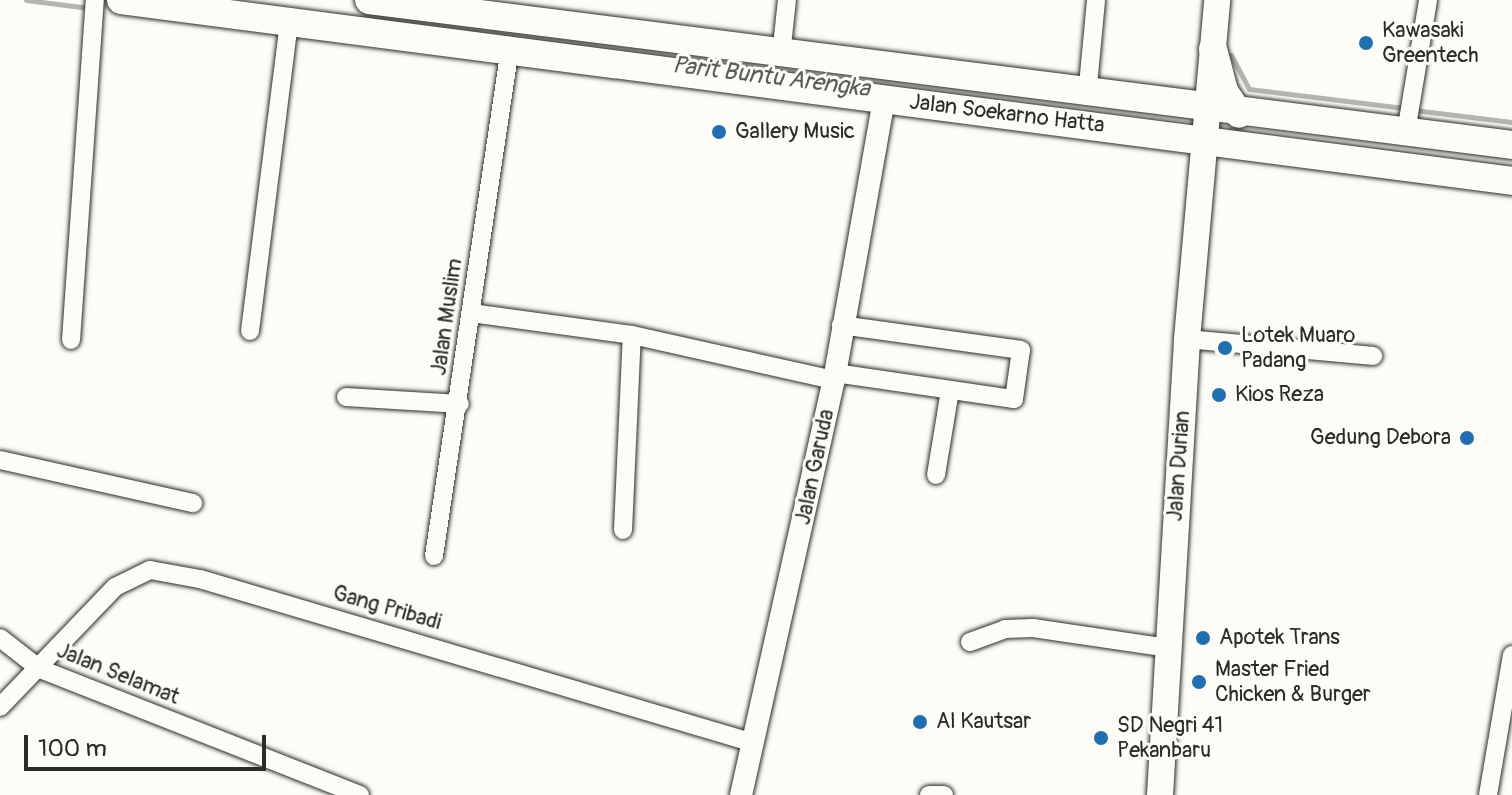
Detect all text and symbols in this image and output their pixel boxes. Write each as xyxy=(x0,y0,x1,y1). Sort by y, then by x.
place label: Kawasaki Greentech xyxy=(1382,17,1479,68)
marker: Kawasaki Greentech xyxy=(1357,34,1375,52)
water label: Parit Buntu Arengka xyxy=(671,51,871,103)
street label: Jalan Soekarno Hatta xyxy=(908,89,1106,139)
place label: Gallery Music xyxy=(735,119,855,145)
marker: Gallery Music xyxy=(710,123,728,141)
street label: Jalan Muslim xyxy=(426,257,468,377)
place label: Lotek Muaro Padang xyxy=(1241,322,1355,374)
marker: Lotek Muaro Padang xyxy=(1216,339,1234,357)
place label: Kios Reza xyxy=(1235,382,1324,408)
marker: Kios Reza xyxy=(1210,386,1228,404)
street label: Jalan Garuda xyxy=(790,407,840,527)
street label: Jalan Durian xyxy=(1162,410,1196,522)
place label: Gedung Debora xyxy=(1310,425,1451,451)
marker: Gedung Debora xyxy=(1458,429,1476,447)
street label: Gang Pribadi xyxy=(330,580,444,636)
place label: Apotek Trans xyxy=(1219,625,1340,651)
marker: Apotek Trans xyxy=(1194,629,1212,647)
street label: Jalan Selamat xyxy=(53,637,183,711)
place label: Master Fried Chicken & Burger xyxy=(1215,656,1371,708)
marker: Master Fried Chicken & Burger xyxy=(1190,673,1208,691)
place label: Al Kautsar xyxy=(936,709,1031,735)
place label: SD Negri 41 Pekanbaru xyxy=(1117,712,1223,764)
marker: Al Kautsar xyxy=(911,713,929,731)
scale bar xyxy=(28,719,270,769)
marker: SD Negri 41 Pekanbaru xyxy=(1092,729,1110,747)
text: 100 m xyxy=(38,734,107,763)

